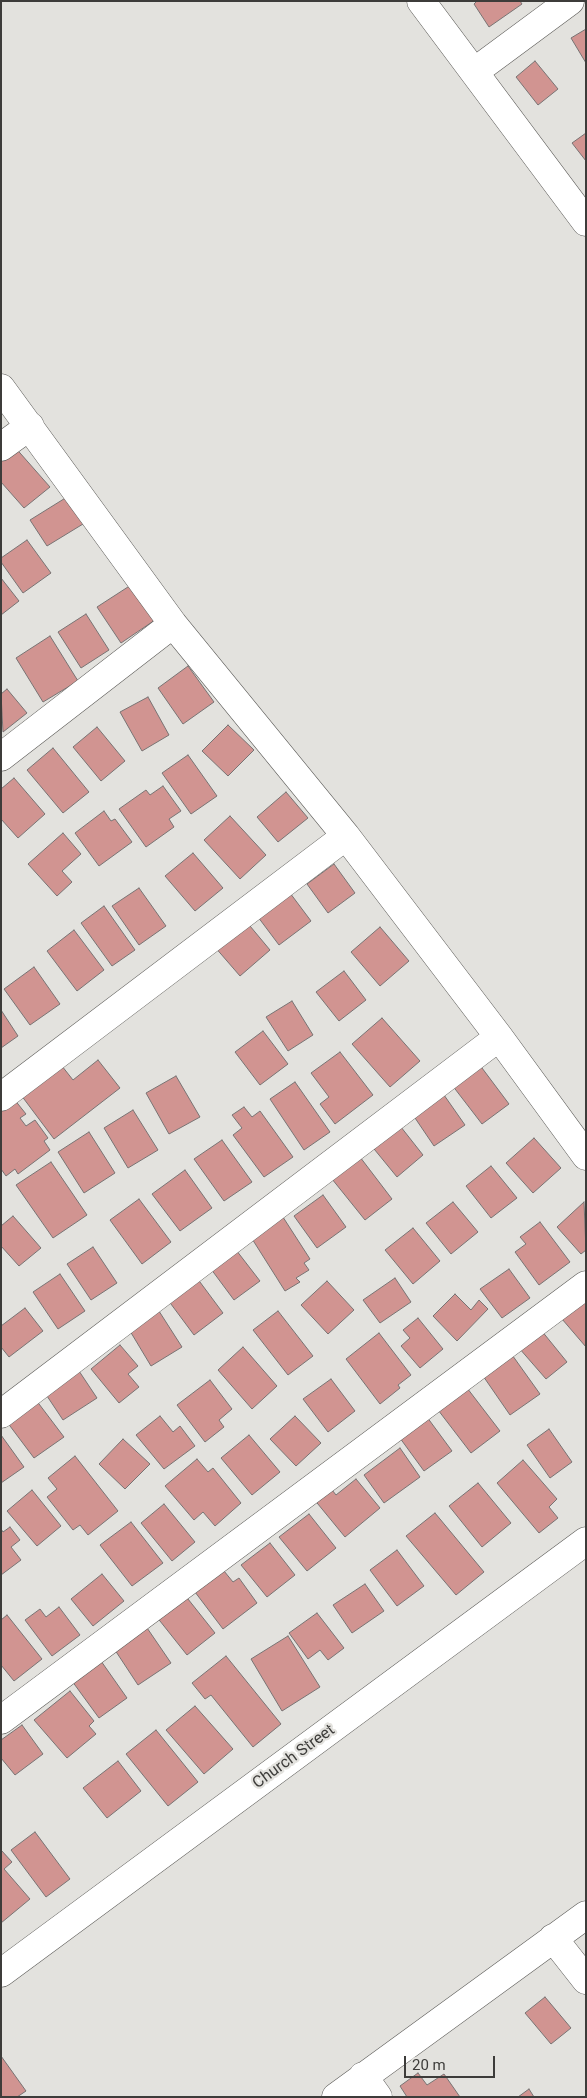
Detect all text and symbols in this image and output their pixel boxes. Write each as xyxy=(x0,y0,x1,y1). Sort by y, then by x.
street label: Church Street xyxy=(249,1721,339,1793)
scale bar xyxy=(407,2046,498,2078)
text: 20 m xyxy=(412,2056,446,2074)

